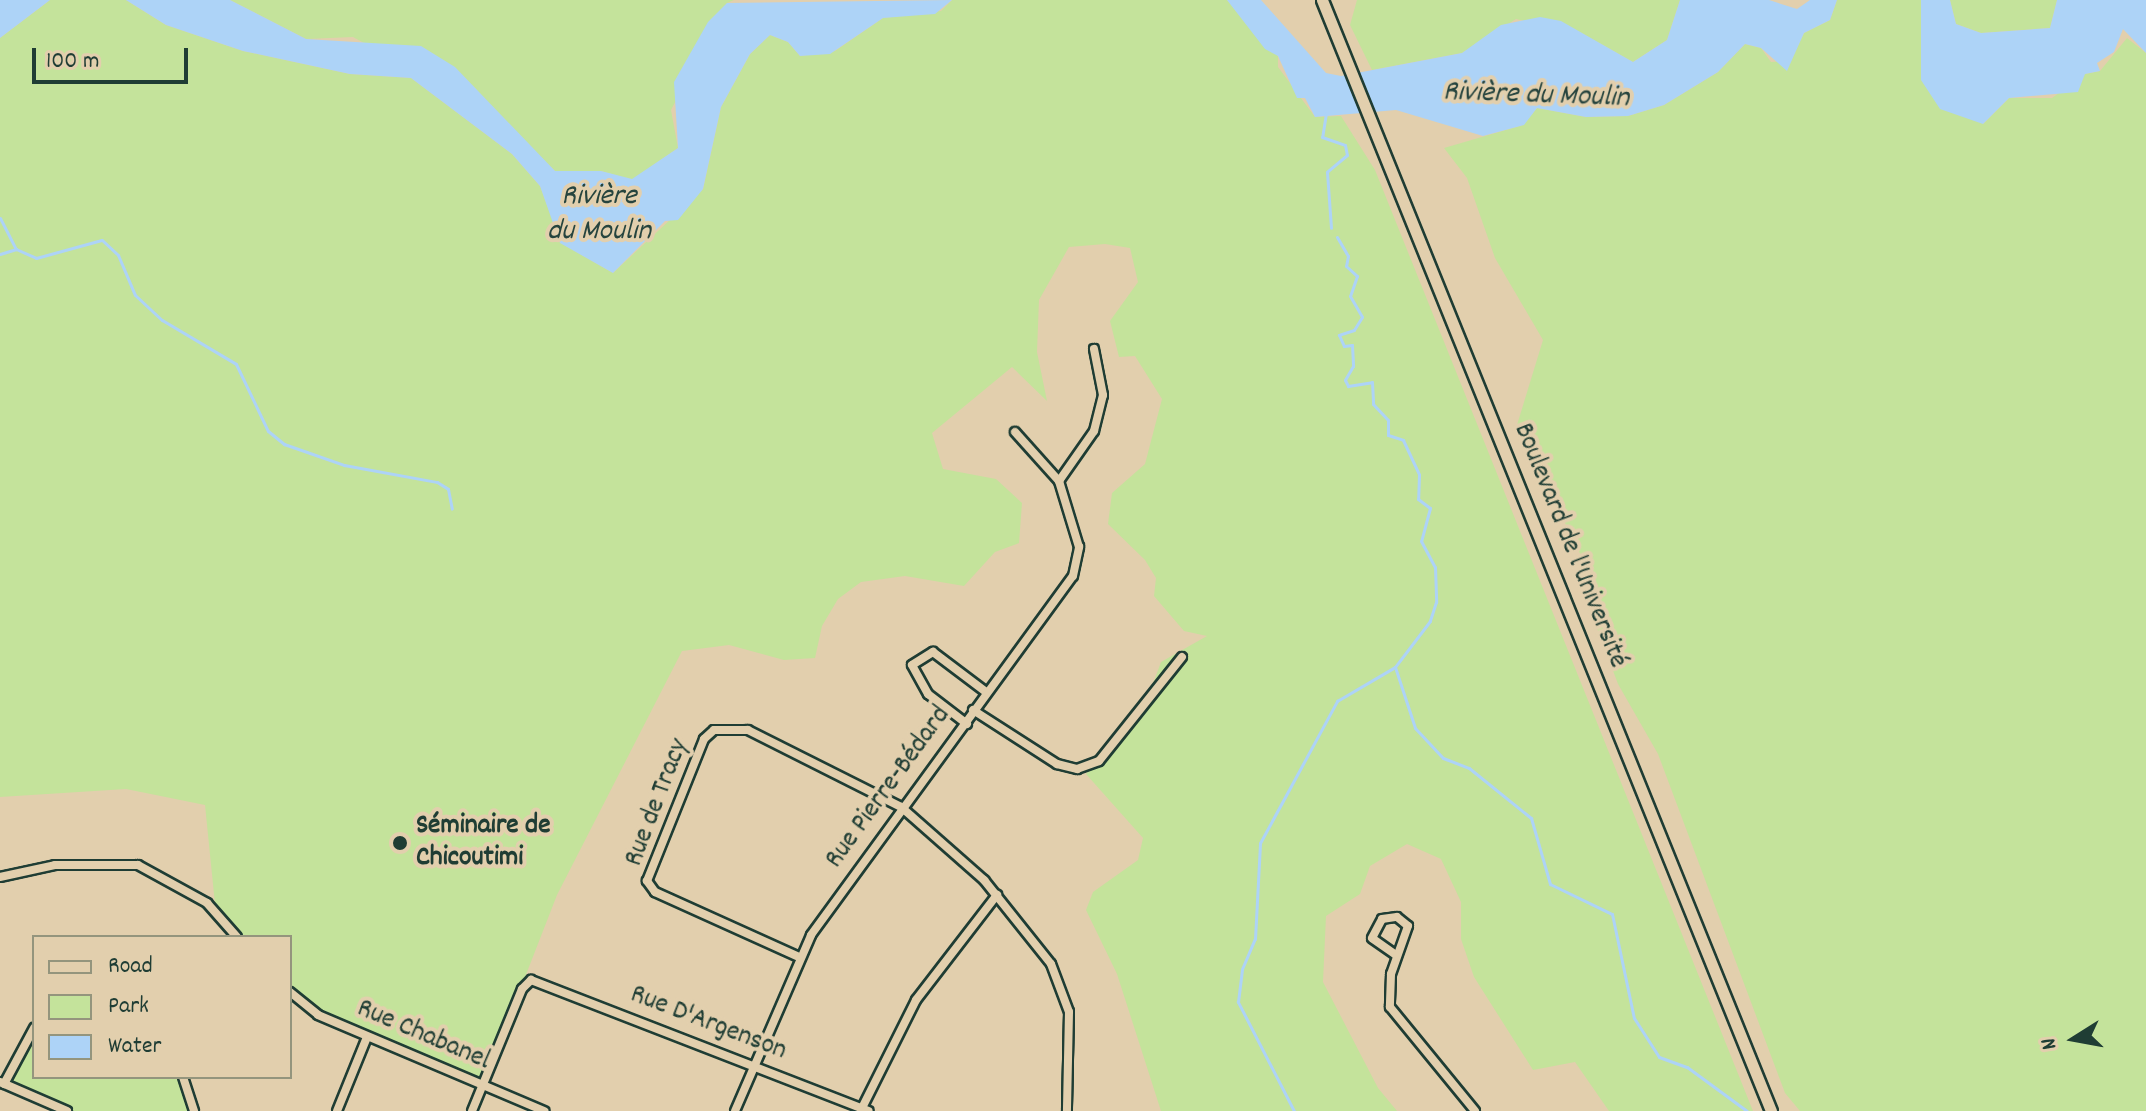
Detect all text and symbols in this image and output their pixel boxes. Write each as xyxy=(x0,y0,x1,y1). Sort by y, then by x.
scale bar xyxy=(36,32,192,82)
text: 100 m xyxy=(46,45,99,79)
water label: Rivière du Moulin xyxy=(1442,76,1630,118)
water label: Rivière du Moulin xyxy=(547,180,651,250)
street label: Boulevard de l'Université xyxy=(1505,419,1633,673)
street label: Rue Pierre-Bédard xyxy=(819,700,959,876)
street label: Rue de Tracy xyxy=(618,735,698,871)
place label: Séminaire de Chicoutimi xyxy=(416,810,551,876)
marker: Séminaire de Chicoutimi xyxy=(391,834,409,852)
legend xyxy=(32,935,292,1079)
text: Road xyxy=(108,950,153,984)
street label: Rue D'Argenson xyxy=(625,979,791,1069)
text: Park xyxy=(108,990,149,1024)
street label: Rue Chabanel xyxy=(351,993,495,1079)
north arrow xyxy=(2034,999,2114,1079)
text: Water xyxy=(108,1030,161,1064)
text: N xyxy=(2034,1035,2066,1052)

